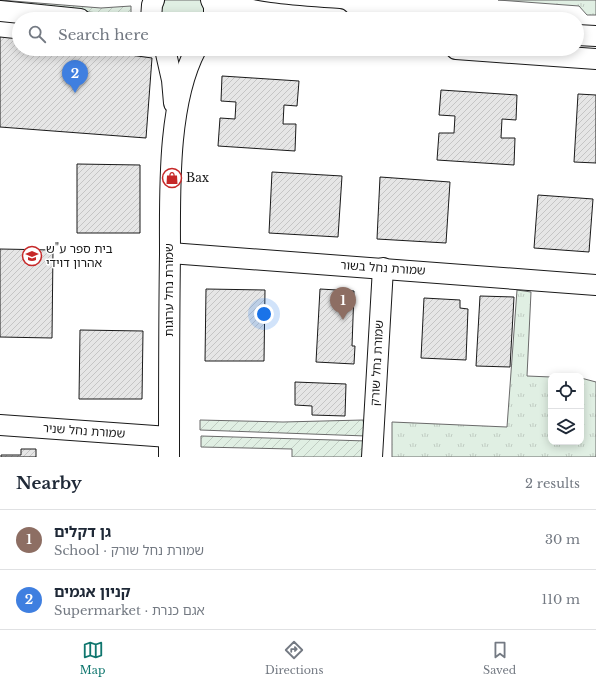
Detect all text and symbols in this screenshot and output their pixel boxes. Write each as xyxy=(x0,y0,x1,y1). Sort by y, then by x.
search box xyxy=(12,12,584,56)
icon: search xyxy=(26,23,48,45)
text: Search here xyxy=(58,25,149,44)
pin: 2 xyxy=(62,60,88,93)
shop icon: Bax xyxy=(161,167,183,189)
place label: Bax xyxy=(186,170,210,185)
place label: בית ספר ע"ש אהרון דוידי xyxy=(46,241,113,270)
street label: שמורת נחל ערוגות xyxy=(161,243,176,337)
school or university icon: בית ספר ע"ש אהרון דוידי xyxy=(21,245,43,267)
street label: שמורת נחל בשור xyxy=(340,257,426,278)
pin: 1 xyxy=(330,287,356,320)
your location xyxy=(254,304,274,324)
street label: שמורת נחל שורק xyxy=(367,320,386,406)
map controls xyxy=(548,373,584,445)
button: locate xyxy=(548,373,584,409)
button: layers xyxy=(548,409,584,445)
street label: שמורת נחל שניר xyxy=(42,420,126,441)
text: Nearby xyxy=(16,473,82,494)
text: 2 results xyxy=(525,475,580,492)
text: גן דקלים xyxy=(54,522,111,541)
text: 1 xyxy=(26,531,32,548)
text: 30 m xyxy=(545,531,580,548)
text: School · שמורת נחל שורק xyxy=(54,542,204,559)
text: קניון אגמים xyxy=(54,582,131,601)
text: 2 xyxy=(25,591,33,608)
text: 110 m xyxy=(541,591,580,608)
text: Supermarket · אגם כנרת xyxy=(54,602,205,619)
tab: Map xyxy=(80,639,105,677)
tab: Directions xyxy=(265,639,323,677)
tab: Saved xyxy=(483,639,516,677)

